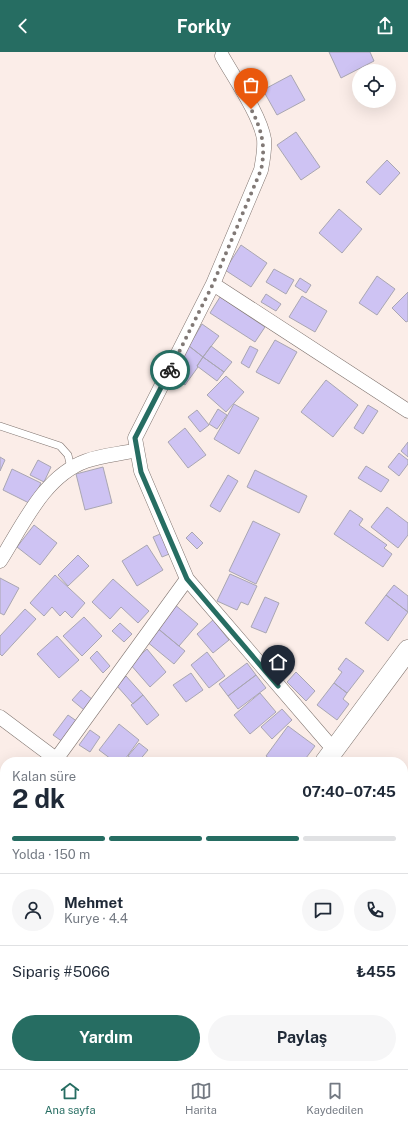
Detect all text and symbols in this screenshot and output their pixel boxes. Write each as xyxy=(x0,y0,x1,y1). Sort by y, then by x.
icon: back xyxy=(12,15,34,37)
icon: share xyxy=(374,15,396,37)
text: Forkly xyxy=(177,16,231,37)
map controls xyxy=(352,64,396,108)
button: locate xyxy=(352,64,396,108)
pin xyxy=(234,68,268,109)
icon: bag xyxy=(240,74,262,96)
courier xyxy=(150,350,190,390)
icon: bike xyxy=(159,359,181,381)
pin xyxy=(261,645,295,686)
icon: home xyxy=(267,651,289,673)
text: Kalan süre xyxy=(12,769,76,784)
text: 2 dk xyxy=(12,783,65,814)
text: 07:40–07:45 xyxy=(302,783,396,800)
text: Yolda · 150 m xyxy=(12,847,90,862)
button: person xyxy=(12,889,54,931)
button: chat xyxy=(302,889,344,931)
button: phone xyxy=(354,889,396,931)
text: Mehmet xyxy=(64,894,123,911)
text: Kurye · 4.4 xyxy=(64,911,128,926)
text: Sipariş #5066 xyxy=(12,963,110,980)
text: ₺455 xyxy=(356,963,396,980)
button: Yardım xyxy=(12,1015,200,1061)
button: Paylaş xyxy=(208,1015,396,1061)
tab: Ana sayfa xyxy=(45,1080,96,1116)
tab: Harita xyxy=(185,1080,217,1116)
tab: Kaydedilen xyxy=(306,1080,363,1116)

